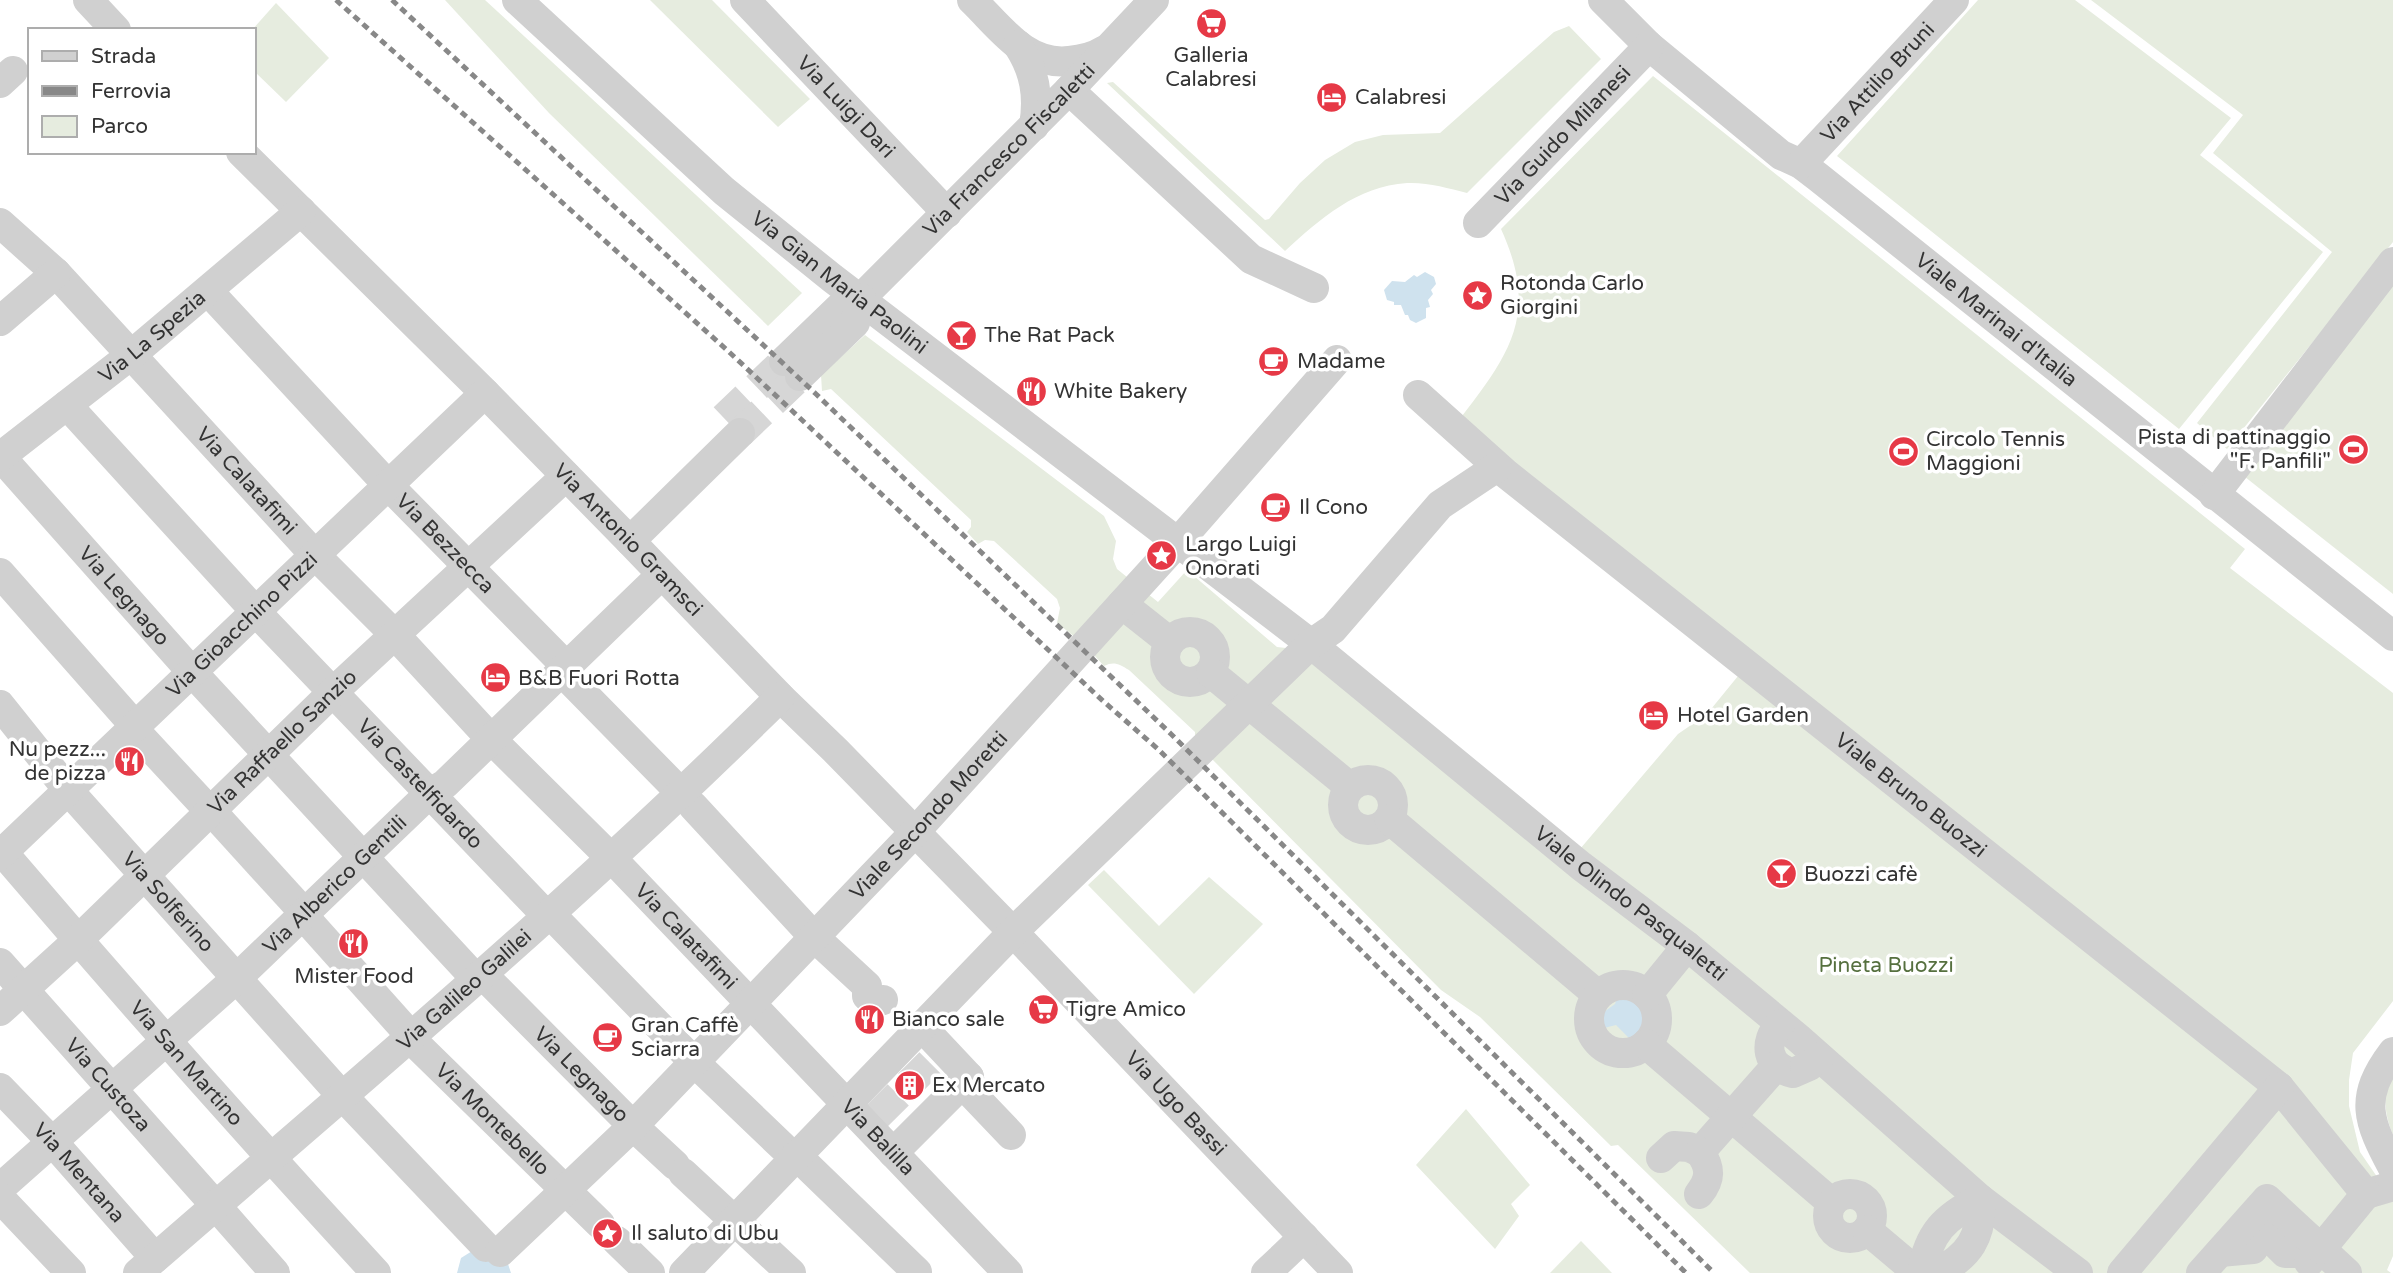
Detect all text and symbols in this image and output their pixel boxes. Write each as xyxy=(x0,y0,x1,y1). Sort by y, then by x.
supermarket icon: Galleria Calabresi xyxy=(1194,6,1228,40)
street label: Via Attilio Bruni xyxy=(1815,17,1940,147)
legend xyxy=(28,28,256,154)
place label: Galleria Calabresi xyxy=(1165,43,1257,92)
text: Strada xyxy=(91,44,156,69)
street label: Via Luigi Dari xyxy=(792,50,901,163)
street label: Via Francesco Fiscaletti xyxy=(918,58,1100,241)
street label: Via Guido Milanesi xyxy=(1490,60,1636,210)
text: Ferrovia xyxy=(91,79,171,104)
hotel icon: Calabresi xyxy=(1315,80,1349,114)
place label: Calabresi xyxy=(1355,85,1447,110)
text: Parco xyxy=(91,114,148,139)
street label: Via Gian Maria Paolini xyxy=(746,205,933,359)
street label: Viale Marinai d'Italia xyxy=(1910,247,2083,392)
place label: Rotonda Carlo Giorgini xyxy=(1500,271,1644,320)
place icon: Rotonda Carlo Giorgini xyxy=(1460,278,1494,312)
street label: Via La Spezia xyxy=(93,285,211,388)
bar icon: The Rat Pack xyxy=(944,318,978,352)
place label: The Rat Pack xyxy=(984,323,1115,348)
cafe icon: Madame xyxy=(1257,344,1291,378)
place label: Madame xyxy=(1297,349,1385,374)
restaurant icon: White Bakery xyxy=(1014,374,1048,408)
place label: White Bakery xyxy=(1054,379,1187,404)
street label: Via Calatafimi xyxy=(191,422,302,540)
place label: Pista di pattinaggio "F. Panfili" xyxy=(2137,425,2331,474)
place label: Circolo Tennis Maggioni xyxy=(1926,427,2065,476)
sports icon: Pista di pattinaggio "F. Panfili" xyxy=(2337,432,2371,466)
sports icon: Circolo Tennis Maggioni xyxy=(1886,434,1920,468)
street label: Via Antonio Gramsci xyxy=(548,458,708,621)
street label: Via Bezzecca xyxy=(391,488,500,598)
cafe icon: Il Cono xyxy=(1259,490,1293,524)
place label: Il Cono xyxy=(1299,495,1368,520)
place label: Largo Luigi Onorati xyxy=(1185,532,1297,581)
place icon: Largo Luigi Onorati xyxy=(1145,539,1179,573)
street label: Via Legnago xyxy=(73,541,175,651)
street label: Via Gioacchino Pizzi xyxy=(161,547,323,702)
hotel icon: B&B Fuori Rotta xyxy=(478,661,512,695)
street label: Via Raffaello Sanzio xyxy=(202,664,362,820)
place label: B&B Fuori Rotta xyxy=(518,666,680,691)
hotel icon: Hotel Garden xyxy=(1637,698,1671,732)
place label: Hotel Garden xyxy=(1677,703,1809,728)
street label: Via Castelfidardo xyxy=(352,713,488,854)
street label: Viale Secondo Moretti xyxy=(844,726,1013,905)
street label: Viale Bruno Buozzi xyxy=(1830,727,1992,863)
place label: Nu pezz... de pizza xyxy=(9,737,106,786)
restaurant icon: Nu pezz... de pizza xyxy=(112,744,146,778)
street label: Via Alberico Gentili xyxy=(258,810,412,959)
street label: Viale Olindo Pasqualetti xyxy=(1529,821,1732,986)
street label: Via Solferino xyxy=(117,847,220,957)
bar icon: Buozzi cafè xyxy=(1764,857,1798,891)
place label: Buozzi cafè xyxy=(1804,862,1918,887)
street label: Via Calatafimi xyxy=(630,878,743,995)
street label: Via Galileo Galilei xyxy=(392,924,537,1056)
restaurant icon: Mister Food xyxy=(337,927,371,961)
park label: Pineta Buozzi xyxy=(1818,953,1954,978)
place label: Mister Food xyxy=(294,964,414,989)
supermarket icon: Tigre Amico xyxy=(1026,992,1060,1026)
street label: Via San Martino xyxy=(124,995,249,1131)
place label: Tigre Amico xyxy=(1066,997,1186,1022)
restaurant icon: Bianco sale xyxy=(852,1002,886,1036)
place label: Bianco sale xyxy=(892,1007,1005,1032)
place label: Gran Caffè Sciarra xyxy=(631,1013,739,1062)
cafe icon: Gran Caffè Sciarra xyxy=(591,1020,625,1054)
street label: Via Legnago xyxy=(529,1021,634,1127)
street label: Via Custoza xyxy=(60,1033,156,1137)
street label: Via Ugo Bassi xyxy=(1120,1045,1232,1161)
street label: Via Montebello xyxy=(430,1058,555,1181)
building icon: Ex Mercato xyxy=(892,1068,926,1102)
place label: Ex Mercato xyxy=(932,1073,1045,1098)
street label: Via Balilla xyxy=(836,1094,920,1181)
street label: Via Mentana xyxy=(28,1117,131,1228)
place icon: Il saluto di Ubu xyxy=(591,1216,625,1250)
place label: Il saluto di Ubu xyxy=(631,1221,779,1246)

